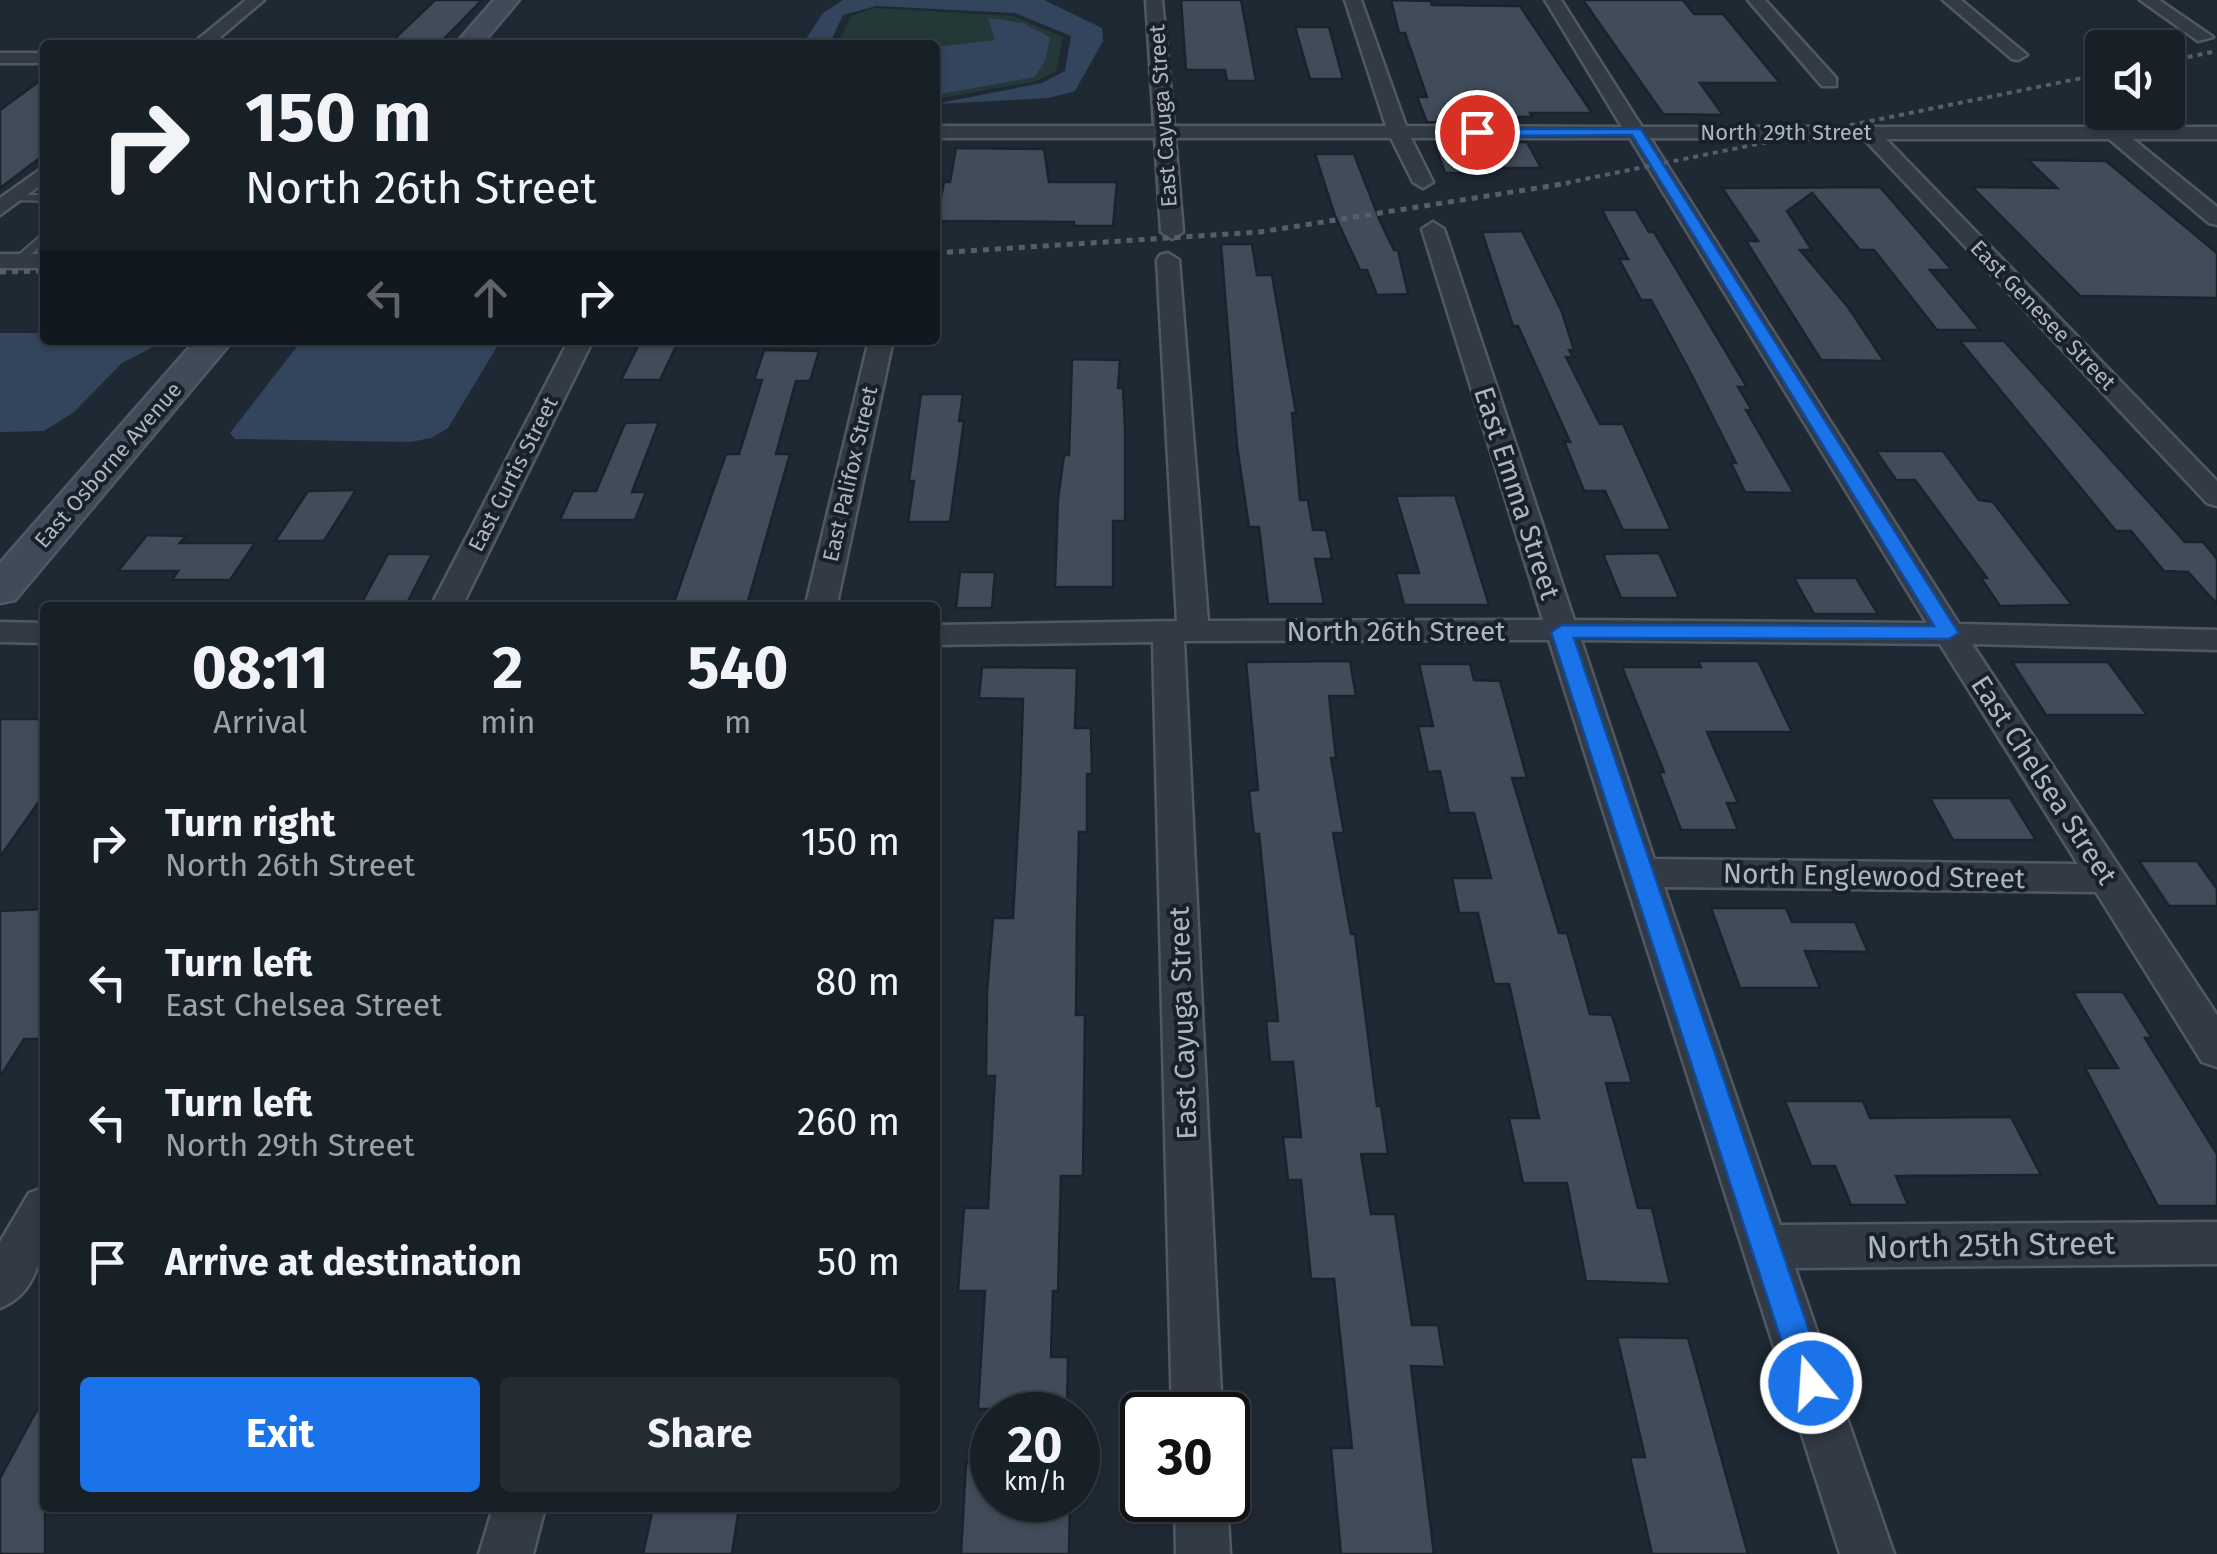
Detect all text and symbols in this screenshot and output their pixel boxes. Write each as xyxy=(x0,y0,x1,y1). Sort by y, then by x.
street label: East Cayuga Street xyxy=(1143,24,1183,208)
map controls xyxy=(2085,30,2185,130)
button: sound xyxy=(2085,30,2185,130)
text: 150 m xyxy=(245,76,432,160)
icon: right xyxy=(80,80,210,210)
pin xyxy=(1435,90,1520,175)
icon: arrive xyxy=(1450,105,1505,160)
street label: North 29th Street xyxy=(1700,119,1872,146)
text: North 26th Street xyxy=(245,161,597,215)
street label: East Genesee Street xyxy=(1965,234,2121,396)
icon: left xyxy=(358,270,413,325)
icon: ahead xyxy=(463,270,518,325)
icon: right xyxy=(568,270,623,325)
street label: East Osborne Avenue xyxy=(29,377,187,553)
street label: East Emma Street xyxy=(1467,383,1567,604)
street label: East Palifox Street xyxy=(817,384,883,564)
street label: East Curtis Street xyxy=(462,392,564,556)
street label: North 26th Street xyxy=(1287,615,1506,648)
text: 08:11 xyxy=(192,632,329,704)
text: 2 xyxy=(492,632,523,704)
text: 540 xyxy=(687,632,788,704)
street label: East Chelsea Street xyxy=(1964,669,2124,891)
text: Arrival xyxy=(213,703,307,741)
text: min xyxy=(480,703,535,741)
text: m xyxy=(724,703,751,741)
text: Turn right xyxy=(165,800,335,846)
icon: right xyxy=(80,815,135,870)
text: 150 m xyxy=(801,819,900,865)
text: North 26th Street xyxy=(165,846,415,884)
street label: North Englewood Street xyxy=(1723,857,2026,895)
street label: East Cayuga Street xyxy=(1162,905,1204,1140)
text: Turn left xyxy=(165,940,312,986)
icon: left xyxy=(80,955,135,1010)
text: 80 m xyxy=(815,959,900,1005)
text: East Chelsea Street xyxy=(165,986,442,1024)
text: Turn left xyxy=(165,1080,312,1126)
icon: left xyxy=(80,1095,135,1150)
text: 260 m xyxy=(797,1099,900,1145)
text: North 29th Street xyxy=(165,1126,415,1164)
street label: North 25th Street xyxy=(1866,1224,2116,1266)
icon: arrive xyxy=(80,1235,135,1290)
text: Arrive at destination xyxy=(165,1239,522,1285)
text: 50 m xyxy=(817,1239,900,1285)
position arrow xyxy=(1759,1331,1863,1435)
button: Exit xyxy=(80,1377,480,1492)
button: Share xyxy=(500,1377,900,1492)
speed limit sign: 30 xyxy=(1120,1392,1250,1522)
text: 20 xyxy=(1007,1415,1063,1475)
text: km/h xyxy=(1004,1467,1066,1497)

